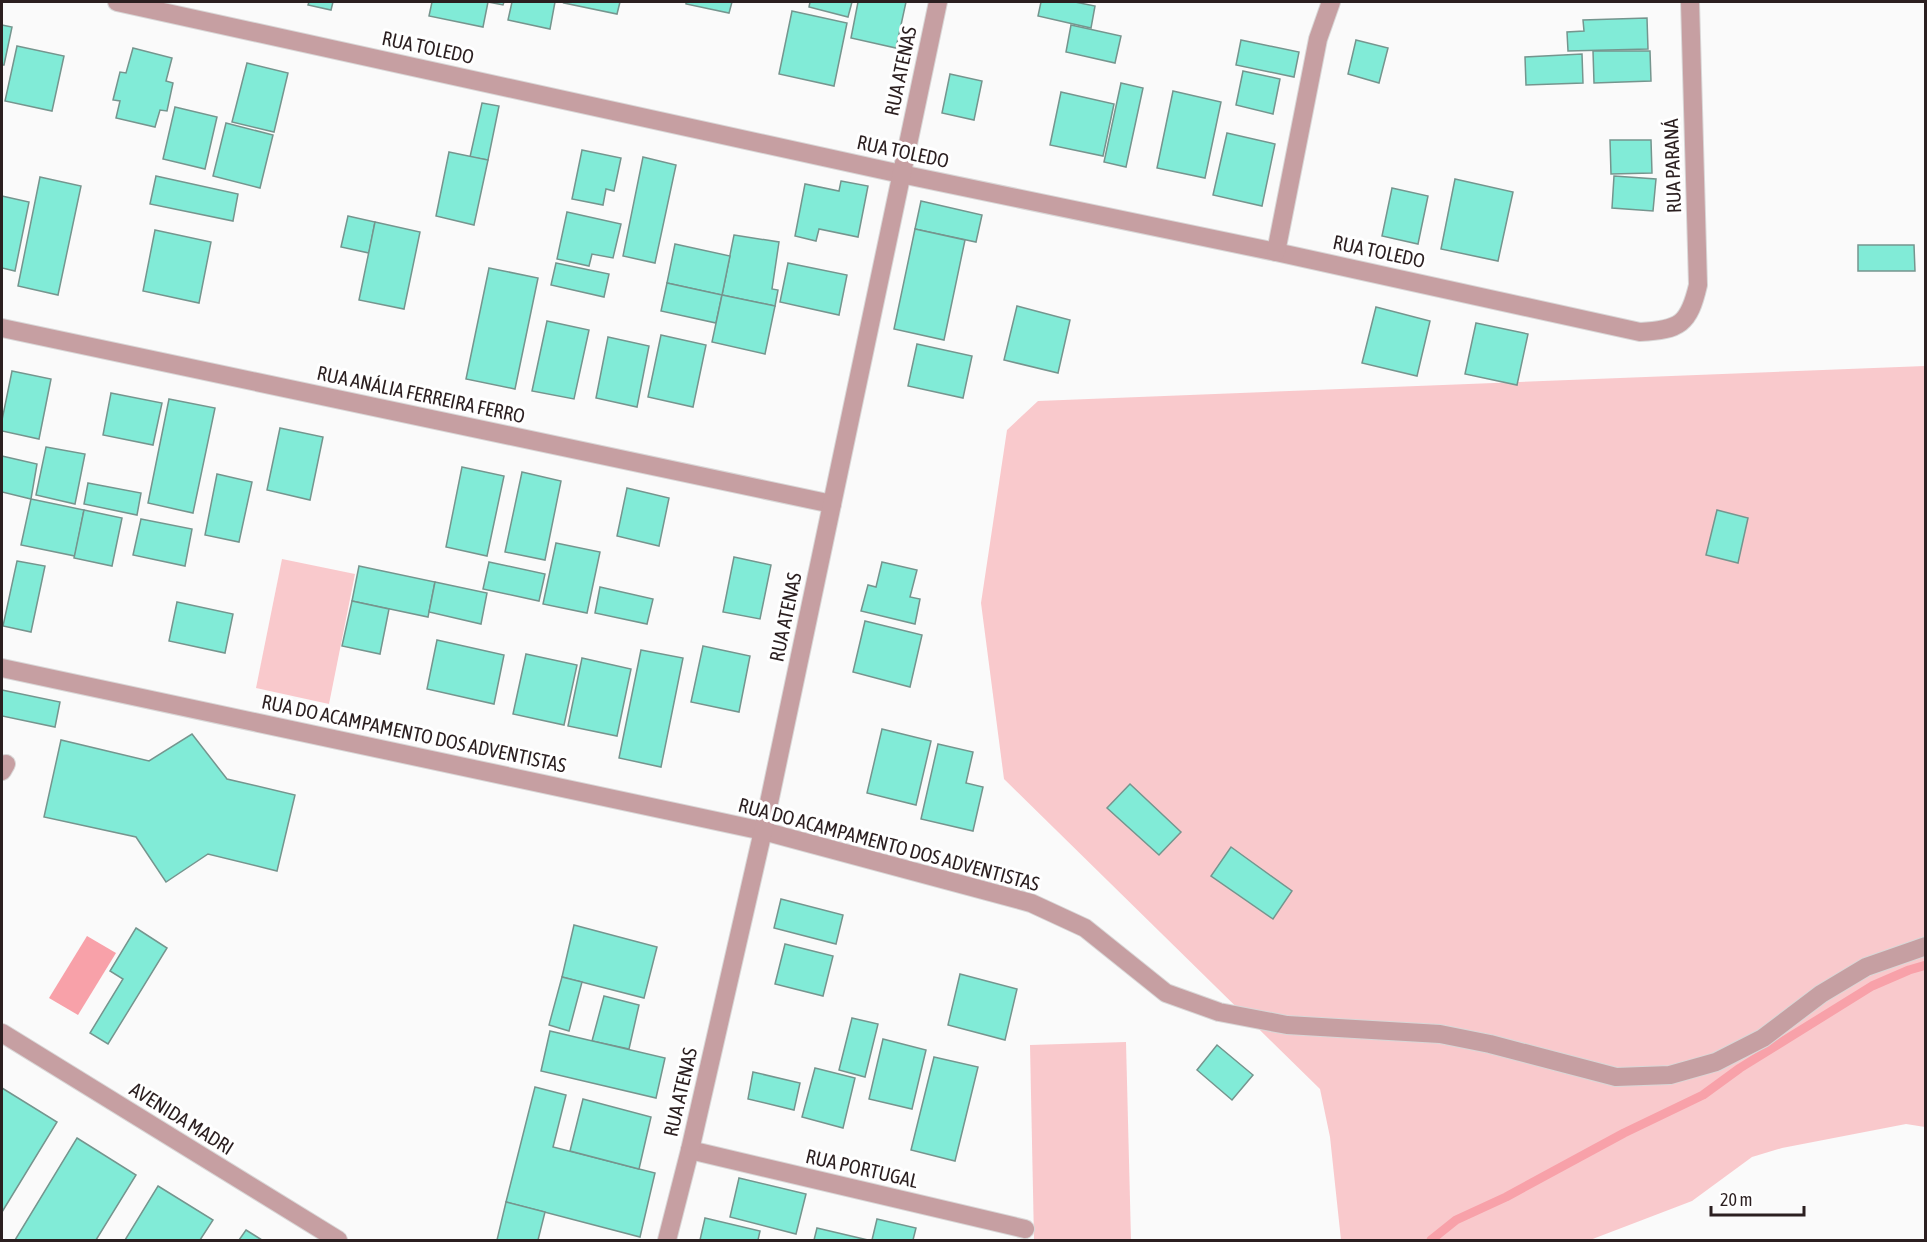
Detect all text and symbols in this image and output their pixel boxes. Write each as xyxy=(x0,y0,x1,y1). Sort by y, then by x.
street label: RUA ATENAS xyxy=(879,24,921,118)
street label: RUA TOLEDO xyxy=(380,26,476,68)
street label: RUA PARANÁ xyxy=(1659,118,1685,214)
street label: RUA TOLEDO xyxy=(855,130,951,172)
street label: RUA TOLEDO xyxy=(1331,230,1427,272)
street label: RUA ANÁLIA FERREIRA FERRO xyxy=(315,361,527,427)
street label: RUA ATENAS xyxy=(764,570,806,664)
street label: RUA DO ACAMPAMENTO DOS ADVENTISTAS xyxy=(260,689,568,777)
street label: RUA DO ACAMPAMENTO DOS ADVENTISTAS xyxy=(736,793,1042,895)
street label: RUA ATENAS xyxy=(659,1045,701,1139)
street label: AVENIDA MADRI xyxy=(126,1077,238,1159)
street label: RUA PORTUGAL xyxy=(804,1144,921,1192)
scale bar xyxy=(1711,1179,1804,1217)
text: 20 m xyxy=(1720,1189,1752,1210)

